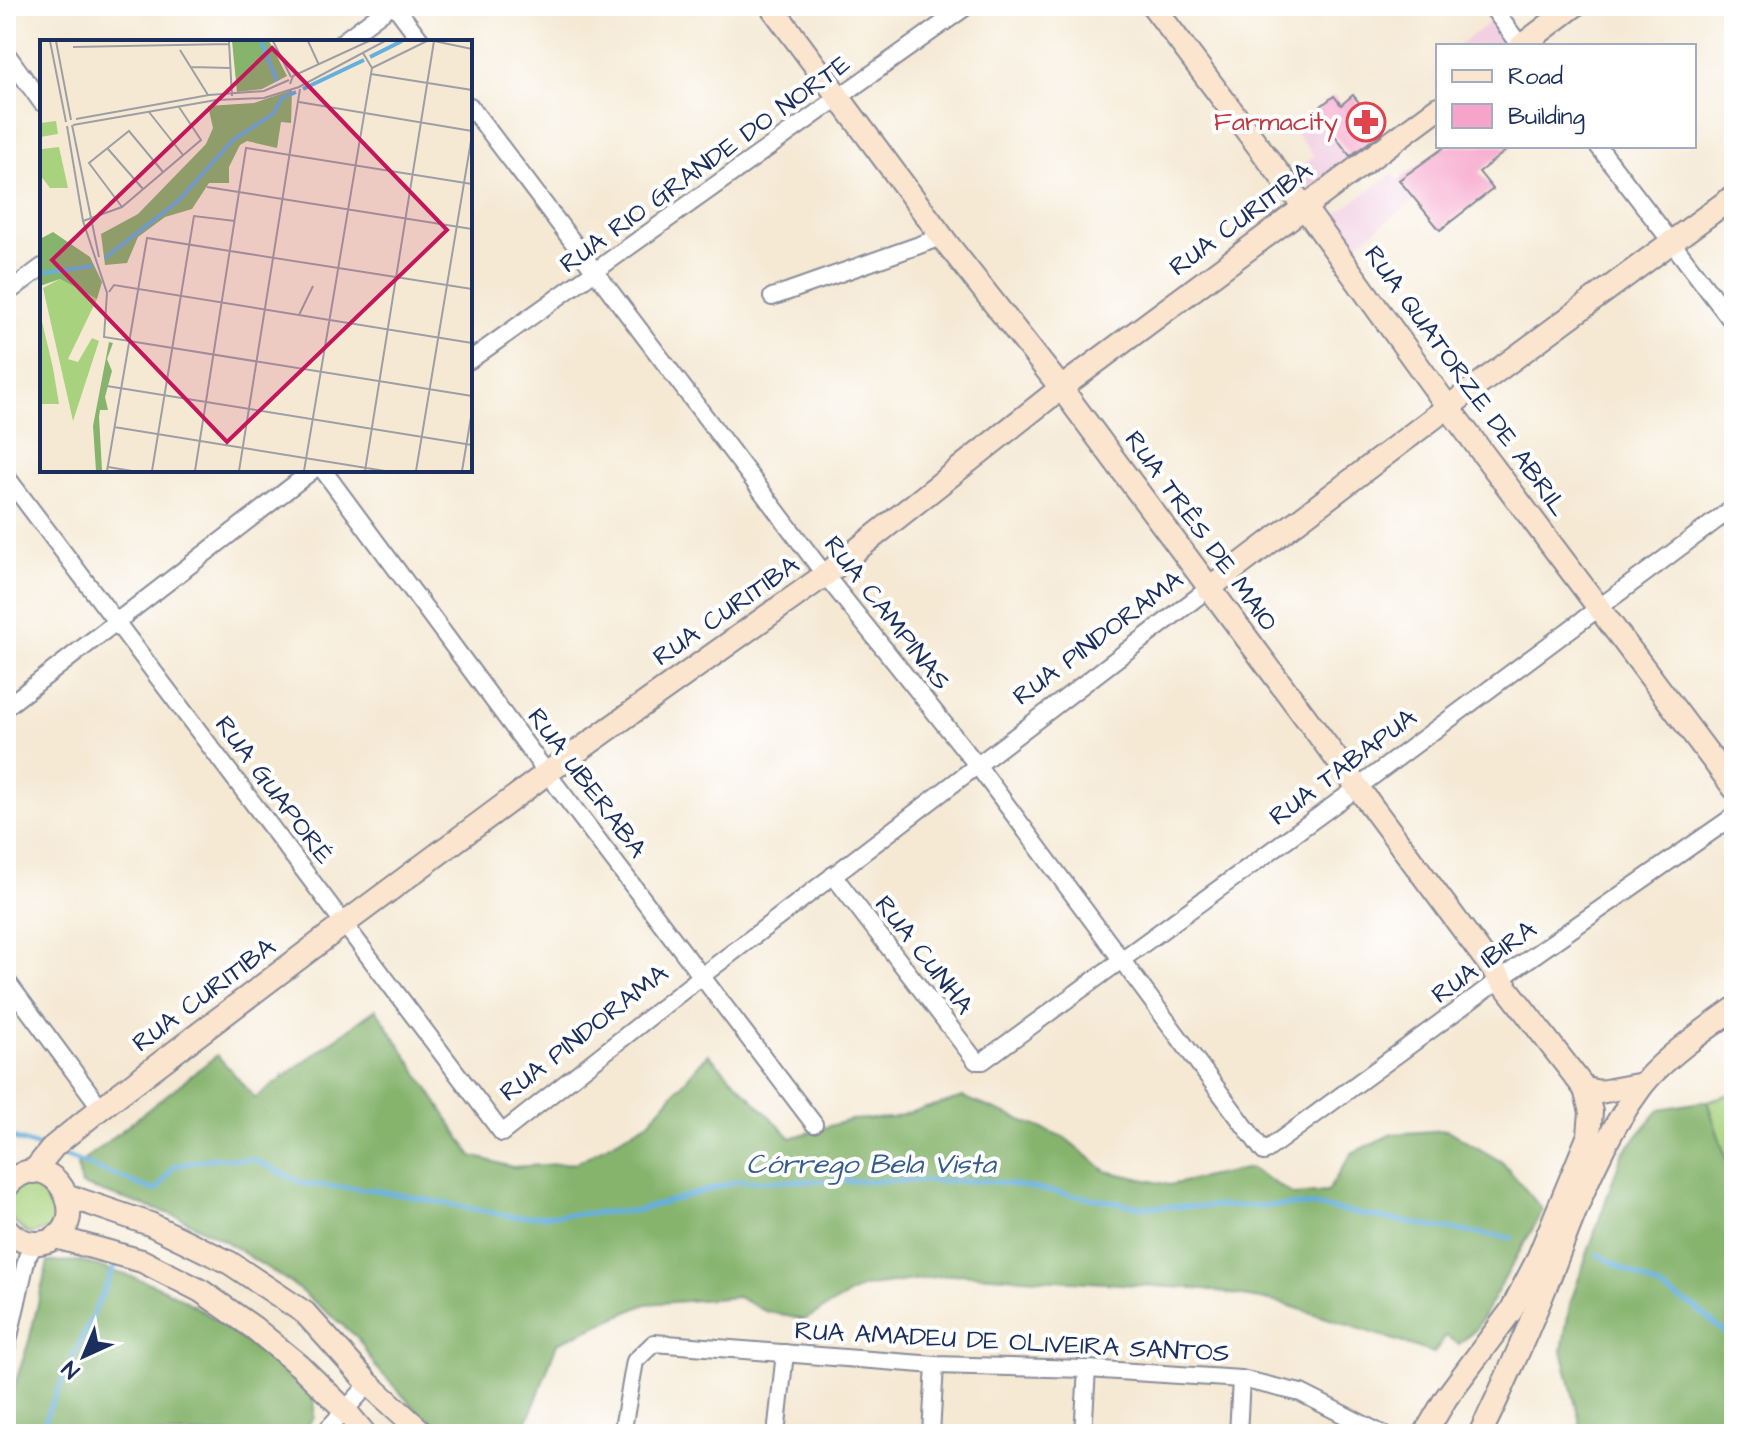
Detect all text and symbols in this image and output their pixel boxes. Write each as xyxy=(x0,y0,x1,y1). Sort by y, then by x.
inset map xyxy=(40,40,472,472)
legend xyxy=(1436,44,1696,148)
street label: RUA RIO GRANDE DO NORTE xyxy=(552,46,858,282)
text: Road xyxy=(1508,60,1563,94)
text: Building xyxy=(1508,100,1585,135)
pharmacy icon: Farmacity xyxy=(1345,101,1387,143)
place label: Farmacity xyxy=(1214,104,1338,142)
street label: RUA CURITIBA xyxy=(1162,153,1320,285)
street label: RUA QUATORZE DE ABRIL xyxy=(1355,238,1577,524)
street label: RUA TRÊS DE MAIO xyxy=(1116,423,1286,639)
street label: RUA CAMPINAS xyxy=(815,528,959,698)
street label: RUA CURITIBA xyxy=(646,547,807,675)
street label: RUA PINDORAMA xyxy=(1005,562,1191,714)
street label: RUA TABAPUA xyxy=(1262,699,1424,834)
street label: RUA UBERABA xyxy=(519,701,655,866)
street label: RUA GUAPORÉ xyxy=(206,708,342,872)
street label: RUA CUNHA xyxy=(866,888,982,1022)
street label: RUA IBIRA xyxy=(1424,911,1544,1012)
street label: RUA CURITIBA xyxy=(125,929,283,1061)
street label: RUA PINDORAMA xyxy=(492,956,676,1110)
water label: Córrego Bela Vista xyxy=(746,1145,997,1185)
street label: RUA AMADEU DE OLIVEIRA SANTOS xyxy=(794,1313,1230,1371)
north arrow xyxy=(44,1316,124,1396)
text: N xyxy=(55,1353,87,1385)

